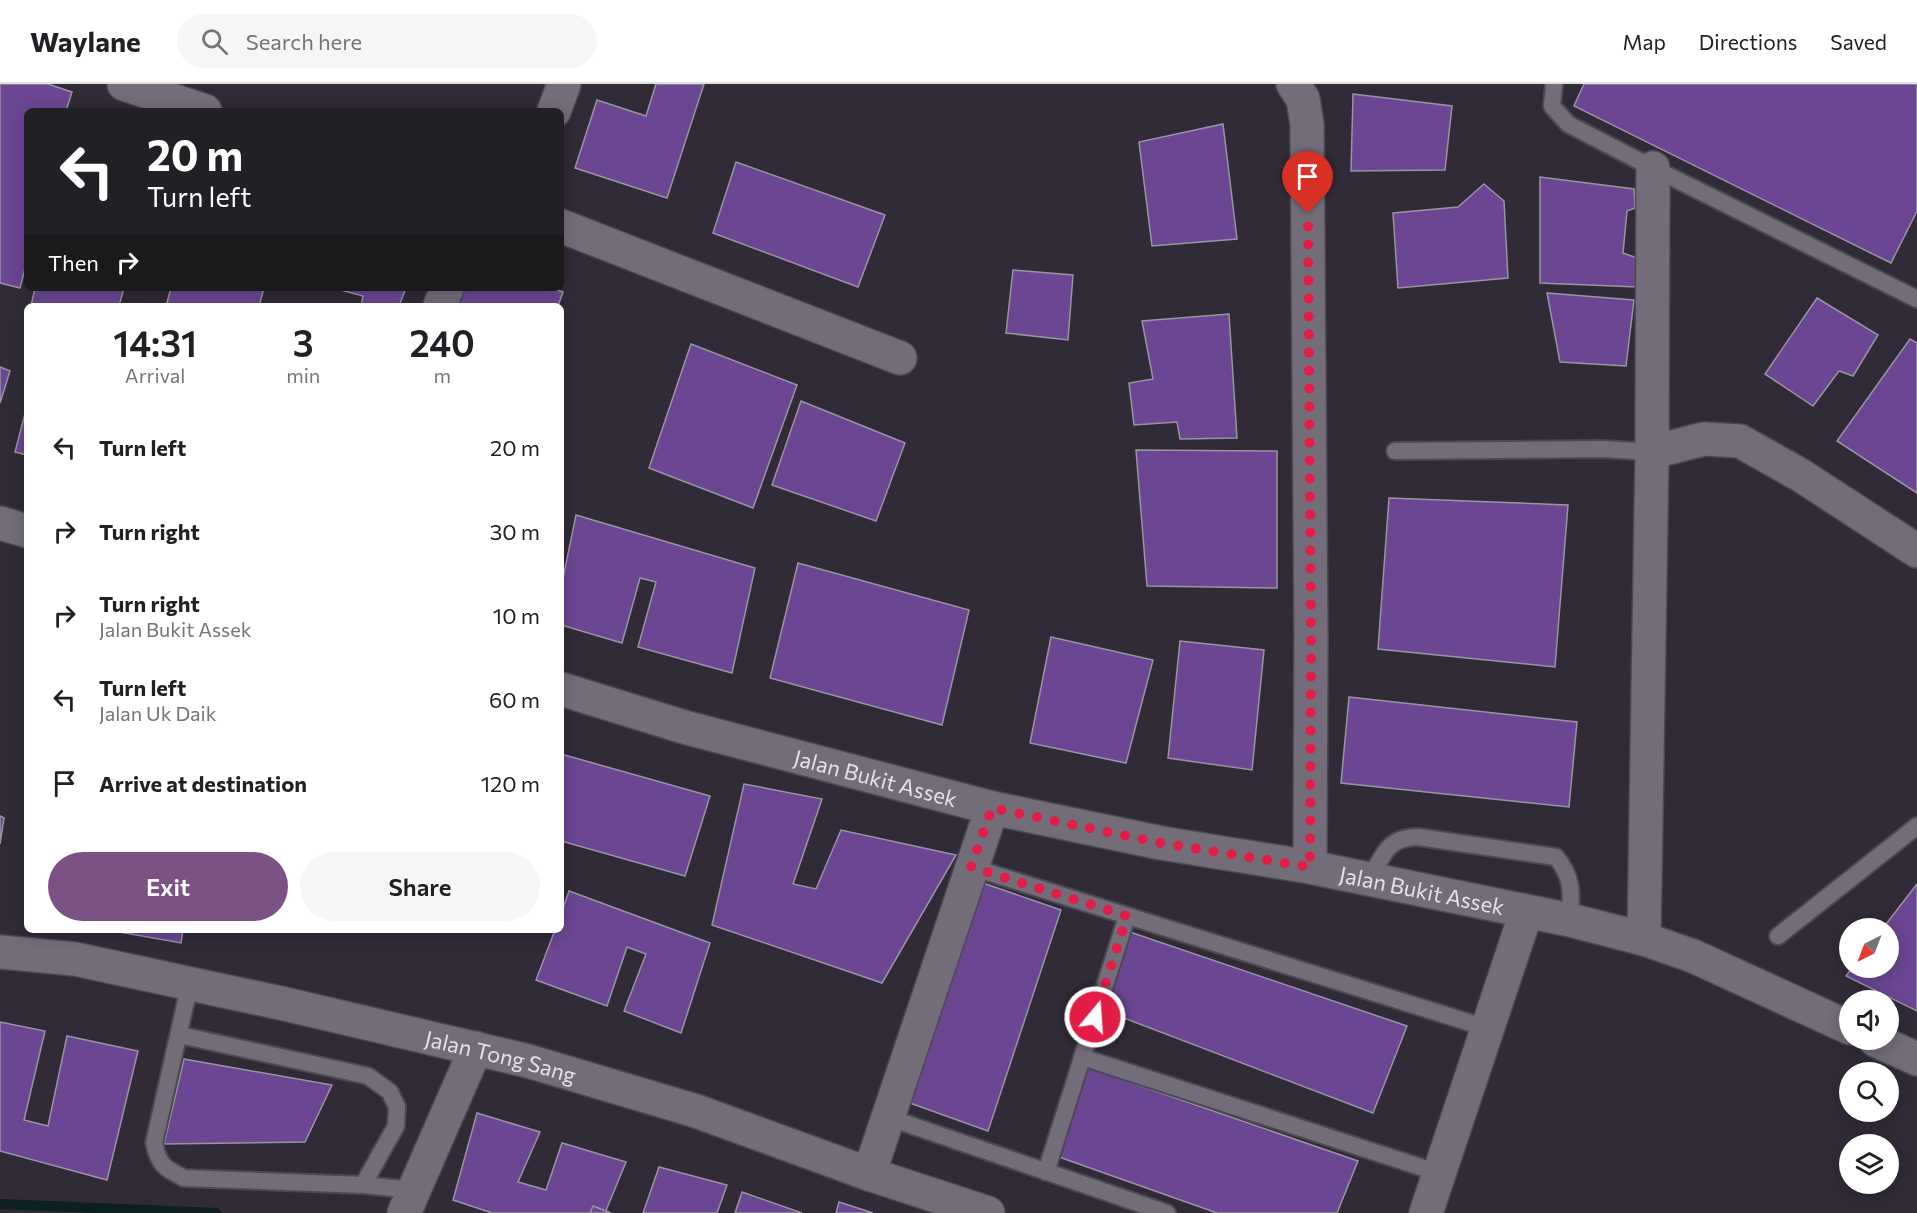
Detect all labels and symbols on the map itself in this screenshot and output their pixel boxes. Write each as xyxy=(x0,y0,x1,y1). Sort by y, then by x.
pin xyxy=(1282,151,1333,213)
street label: Jalan Bukit Assek xyxy=(791,743,960,812)
street label: Jalan Bukit Assek xyxy=(1337,860,1507,920)
north arrow xyxy=(1839,918,1899,978)
position arrow xyxy=(1063,985,1127,1049)
street label: Jalan Tong Sang xyxy=(422,1024,580,1088)

